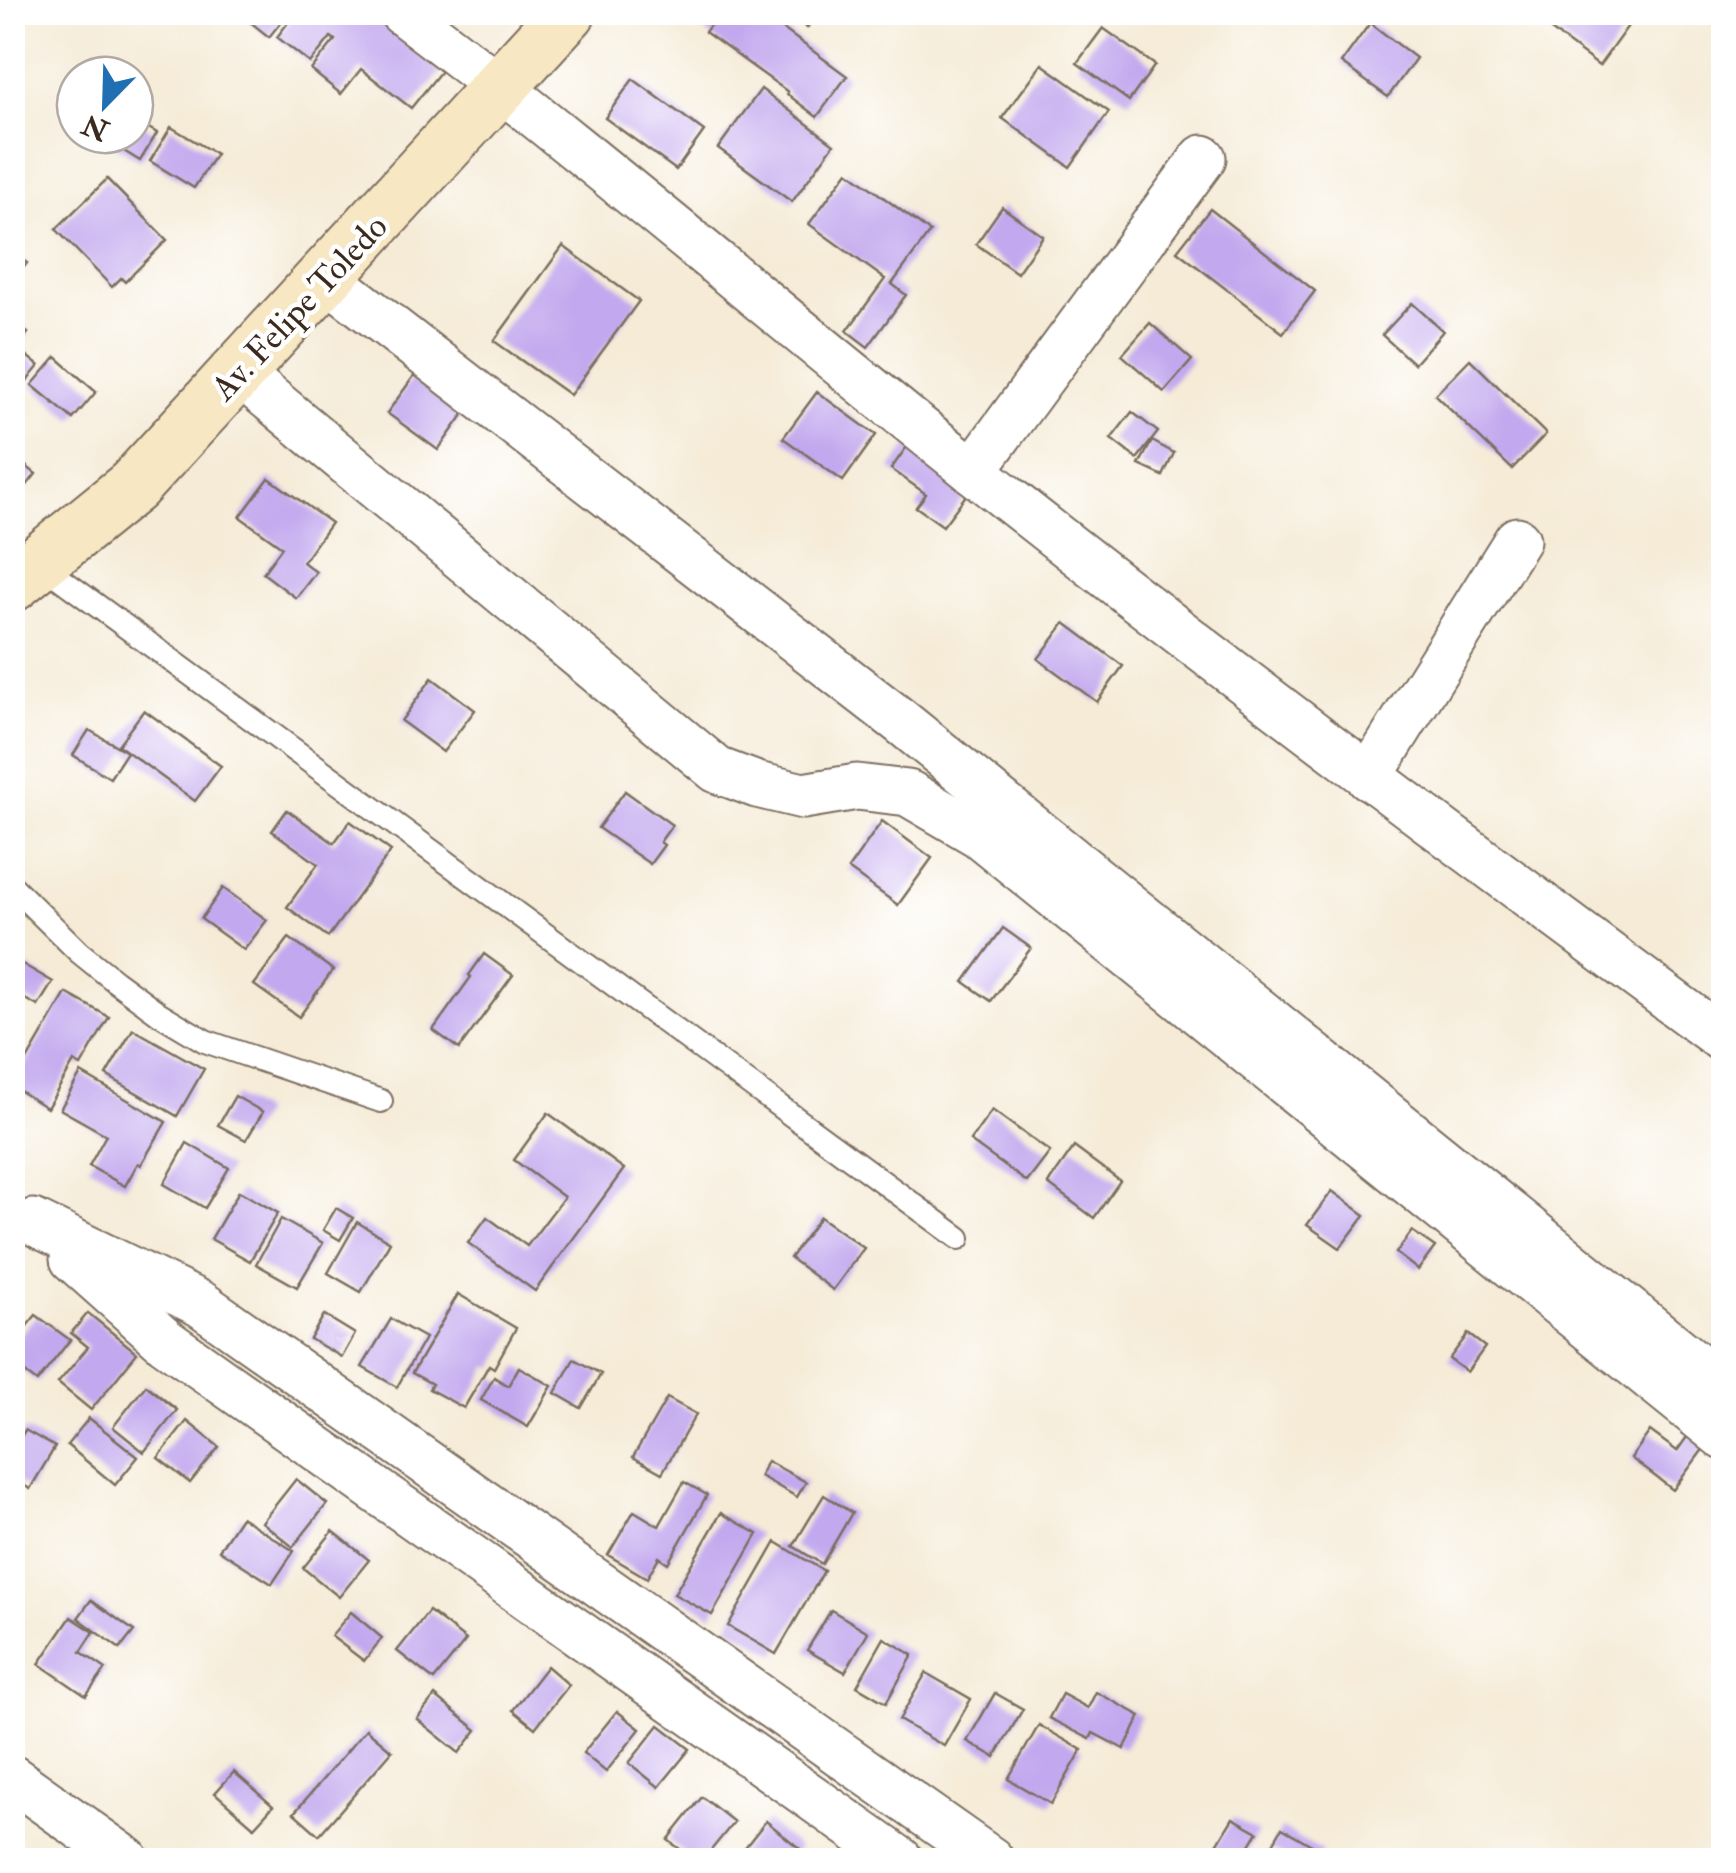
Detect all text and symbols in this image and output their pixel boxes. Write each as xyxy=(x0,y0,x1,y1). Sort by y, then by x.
north arrow xyxy=(55,55,155,155)
text: N xyxy=(77,105,115,148)
street label: Av. Felipe Toledo xyxy=(201,205,397,411)

